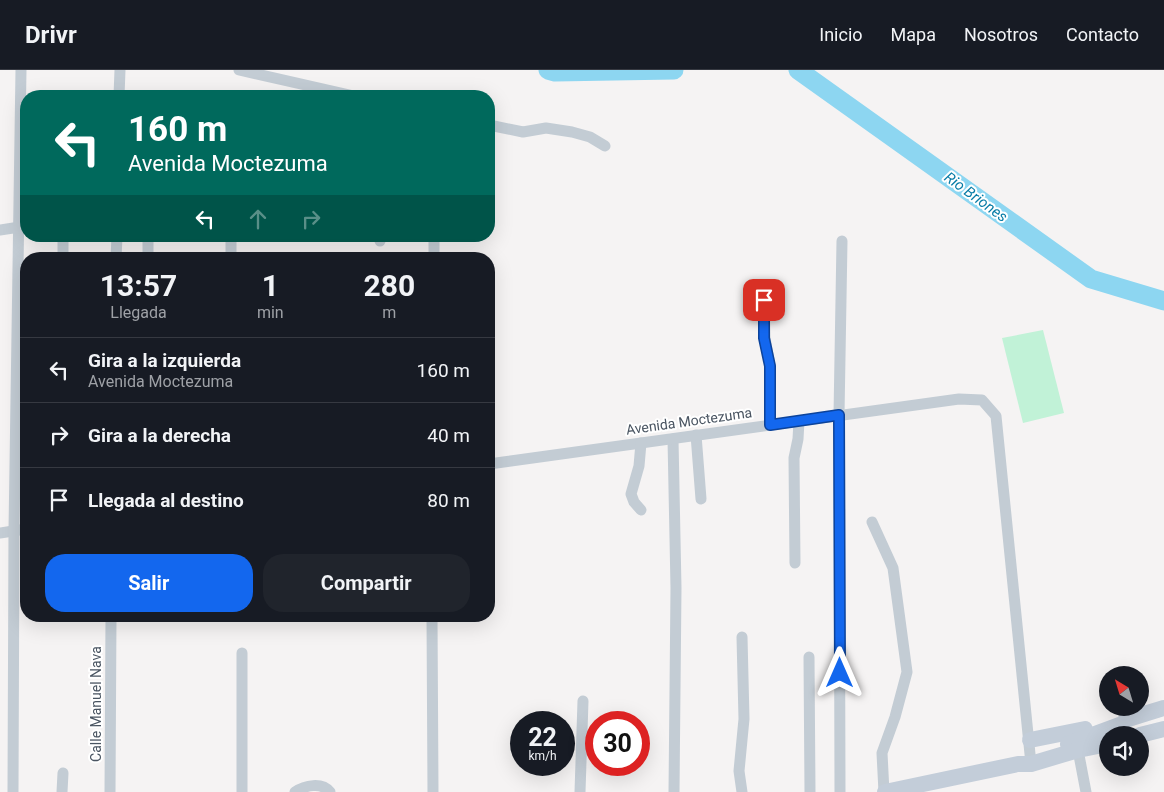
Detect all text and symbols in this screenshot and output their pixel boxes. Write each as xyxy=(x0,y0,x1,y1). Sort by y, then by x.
text: Drivr xyxy=(25,21,77,49)
text: Inicio xyxy=(819,24,863,45)
text: Mapa xyxy=(891,24,936,45)
text: Nosotros xyxy=(964,24,1038,45)
text: Contacto xyxy=(1066,24,1139,45)
text: 160 m xyxy=(128,109,227,150)
icon: left xyxy=(45,110,110,175)
text: Avenida Moctezuma xyxy=(128,151,328,176)
water label: Rio Briones xyxy=(941,168,1011,226)
icon: left xyxy=(191,205,219,233)
icon: ahead xyxy=(244,205,272,233)
icon: right xyxy=(297,205,325,233)
text: 13:57 xyxy=(100,268,177,303)
text: 1 xyxy=(262,268,279,303)
text: 280 xyxy=(364,268,415,303)
pin xyxy=(743,279,785,321)
icon: arrive xyxy=(750,286,778,314)
text: Llegada xyxy=(110,303,167,322)
text: min xyxy=(257,303,284,322)
text: m xyxy=(382,303,396,322)
text: Gira a la izquierda xyxy=(88,349,241,372)
icon: left xyxy=(45,356,73,384)
text: 160 m xyxy=(417,359,470,382)
text: Avenida Moctezuma xyxy=(88,372,233,391)
street label: Avenida Moctezuma xyxy=(625,404,753,438)
icon: right xyxy=(45,421,73,449)
text: Gira a la derecha xyxy=(88,424,231,447)
text: 40 m xyxy=(427,424,470,447)
icon: arrive xyxy=(45,486,73,514)
text: Llegada al destino xyxy=(88,489,244,512)
text: 80 m xyxy=(427,489,470,512)
button: Salir xyxy=(45,554,253,612)
button: Compartir xyxy=(263,554,470,612)
street label: Calle Manuel Nava xyxy=(88,646,104,762)
position arrow xyxy=(813,646,865,698)
north arrow xyxy=(1099,666,1149,716)
map controls xyxy=(1099,666,1149,776)
speed limit sign: 30 xyxy=(585,711,650,776)
text: 22 xyxy=(528,723,557,752)
button: sound xyxy=(1099,726,1149,776)
text: km/h xyxy=(528,749,557,763)

